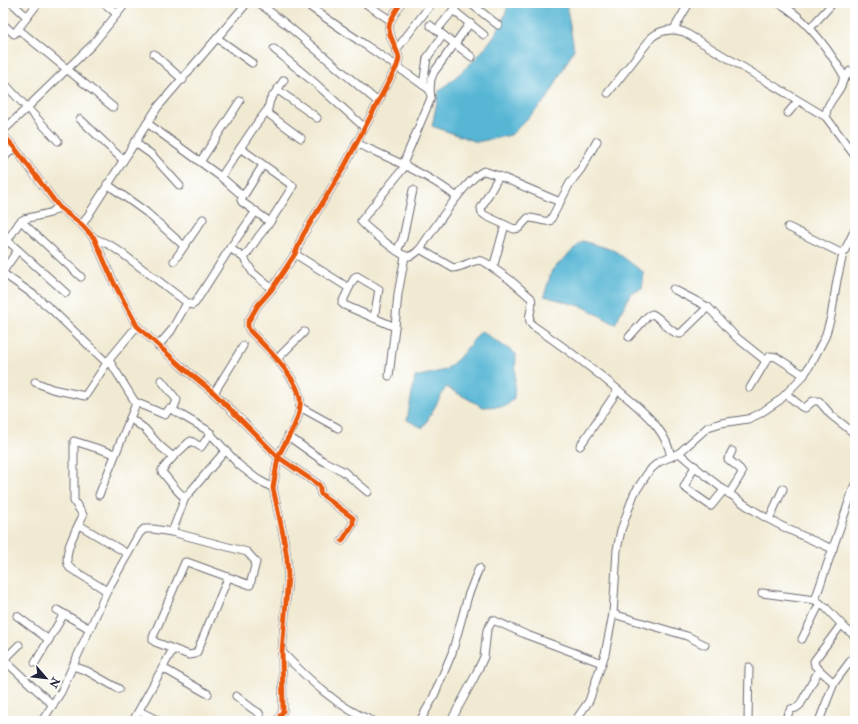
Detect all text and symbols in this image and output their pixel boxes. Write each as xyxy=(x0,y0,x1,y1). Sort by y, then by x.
north arrow xyxy=(26,658,66,698)
text: N xyxy=(46,674,63,691)

